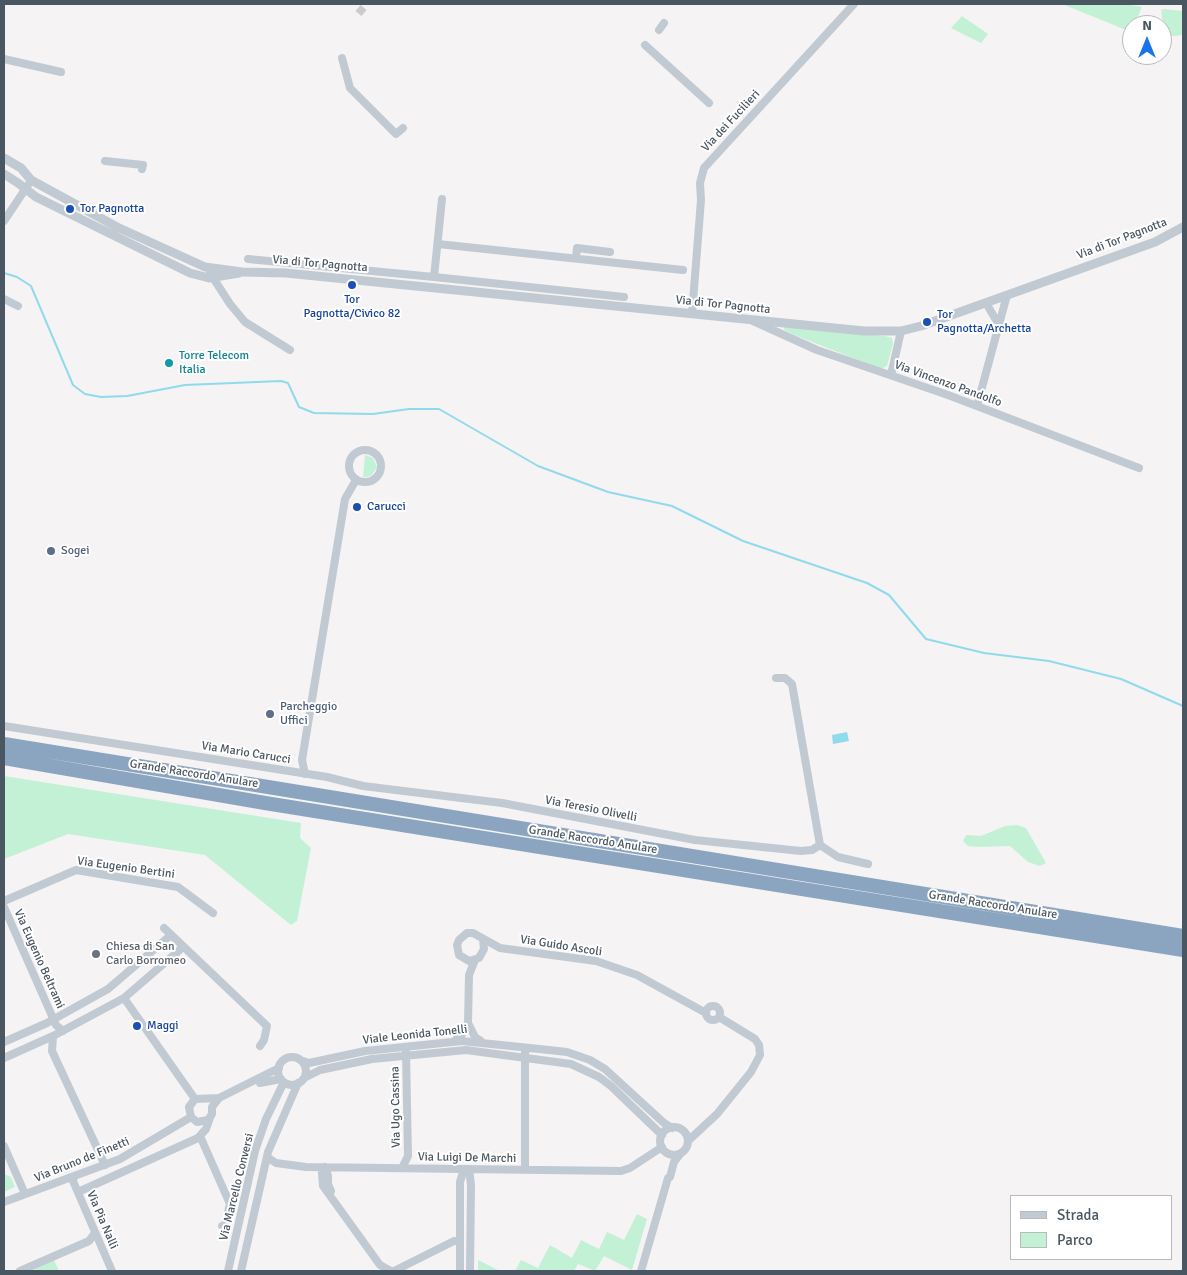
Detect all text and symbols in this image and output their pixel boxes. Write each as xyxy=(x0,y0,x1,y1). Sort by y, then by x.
north arrow xyxy=(1122,15,1172,65)
text: N xyxy=(1142,17,1152,34)
street label: Via dei Fucilieri xyxy=(699,87,763,155)
place label: Tor Pagnotta xyxy=(80,202,144,216)
marker: Tor Pagnotta xyxy=(64,203,76,215)
street label: Via di Tor Pagnotta xyxy=(1075,215,1169,263)
street label: Via di Tor Pagnotta xyxy=(272,253,368,275)
marker: Tor Pagnotta/Civico 82 xyxy=(346,279,358,291)
place label: Tor Pagnotta/Civico 82 xyxy=(303,293,401,321)
street label: Via di Tor Pagnotta xyxy=(675,293,771,317)
place label: Tor Pagnotta/Archetta xyxy=(937,308,1031,336)
marker: Tor Pagnotta/Archetta xyxy=(921,316,933,328)
place label: Torre Telecom Italia xyxy=(179,349,249,377)
marker: Torre Telecom Italia xyxy=(163,357,175,369)
street label: Via Vincenzo Pandolfo xyxy=(892,358,1004,410)
place label: Carucci xyxy=(367,500,406,514)
marker: Carucci xyxy=(351,501,363,513)
place label: Sogei xyxy=(61,544,89,558)
marker: Sogei xyxy=(45,545,57,557)
place label: Parcheggio Uffici xyxy=(280,700,337,728)
marker: Parcheggio Uffici xyxy=(264,708,276,720)
street label: Via Mario Carucci xyxy=(200,739,292,767)
street label: Grande Raccordo Anulare xyxy=(129,757,259,791)
street label: Via Teresio Olivelli xyxy=(544,793,638,825)
street label: Grande Raccordo Anulare xyxy=(528,823,658,857)
street label: Via Eugenio Bertini xyxy=(76,854,176,882)
street label: Grande Raccordo Anulare xyxy=(928,888,1058,922)
street label: Via Eugenio Beltrami xyxy=(11,907,67,1011)
street label: Via Guido Ascoli xyxy=(519,932,603,960)
place label: Chiesa di San Carlo Borromeo xyxy=(106,940,186,968)
marker: Chiesa di San Carlo Borromeo xyxy=(90,948,102,960)
place label: Maggi xyxy=(147,1019,179,1033)
marker: Maggi xyxy=(131,1020,143,1032)
street label: Viale Leonida Tonelli xyxy=(362,1022,468,1048)
street label: Via Ugo Cassina xyxy=(388,1066,404,1148)
street label: Via Marcello Conversi xyxy=(217,1132,257,1242)
street label: Via Bruno de Finetti xyxy=(32,1134,132,1186)
street label: Via Luigi De Marchi xyxy=(418,1150,516,1166)
street label: Via Pia Nalli xyxy=(83,1189,121,1251)
legend xyxy=(1010,1195,1172,1260)
text: Strada xyxy=(1057,1206,1099,1224)
text: Parco xyxy=(1057,1231,1093,1249)

